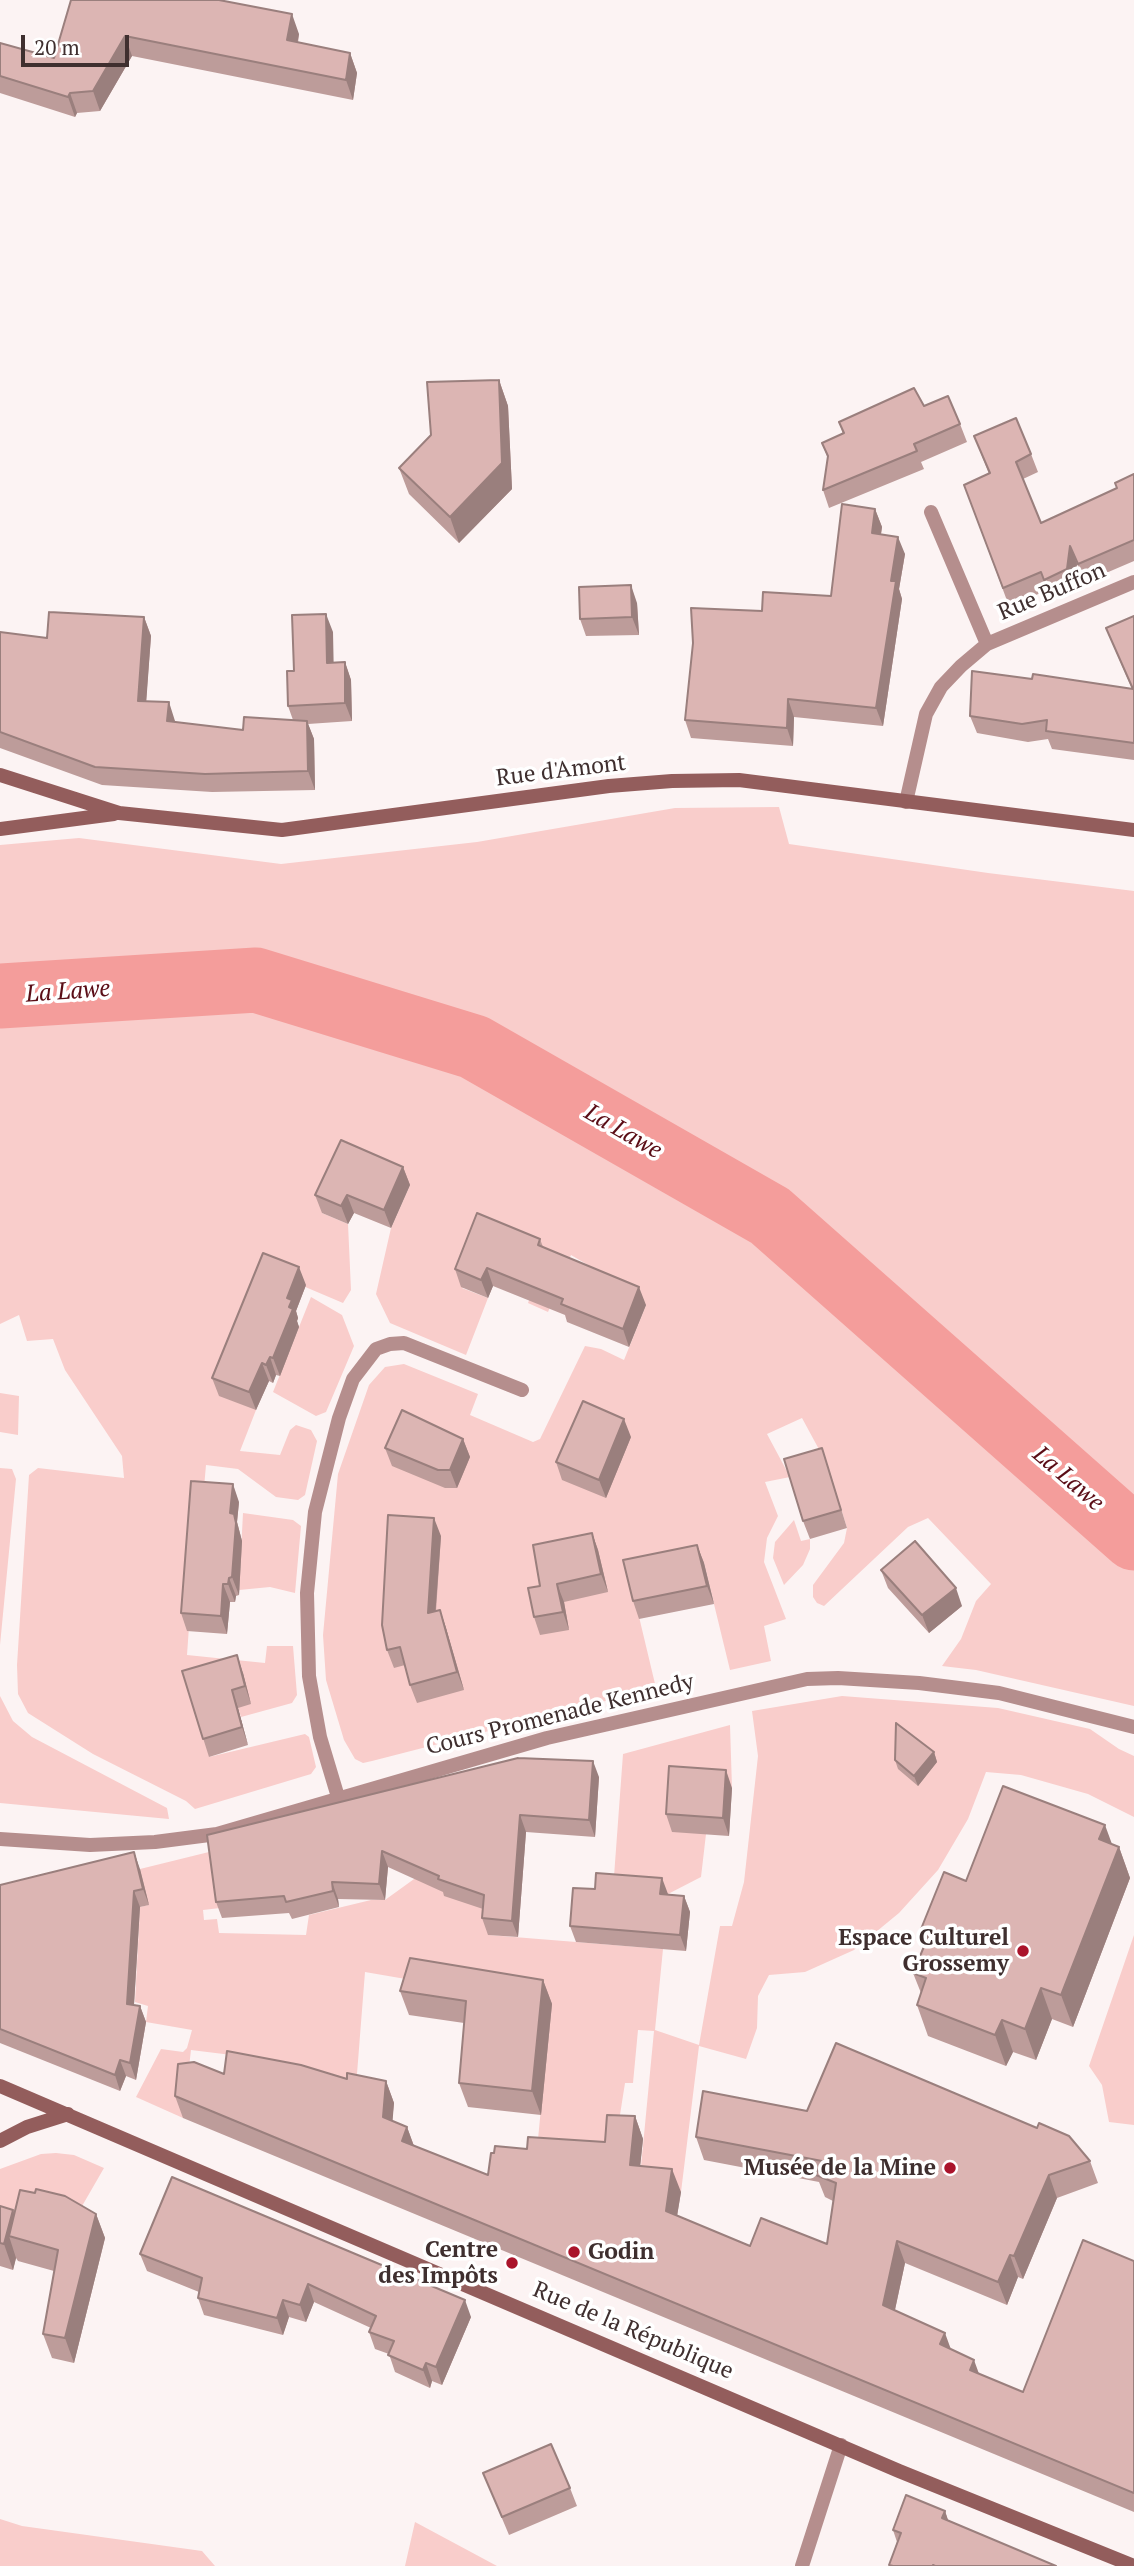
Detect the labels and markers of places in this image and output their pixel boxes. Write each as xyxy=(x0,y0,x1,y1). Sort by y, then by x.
place label: Espace Culturel Grossemy xyxy=(838,1924,1009,1978)
marker: Espace Culturel Grossemy xyxy=(1015,1943,1031,1959)
place label: Musée de la Mine xyxy=(744,2154,936,2182)
marker: Musée de la Mine xyxy=(942,2160,958,2176)
place label: Centre des Impôts xyxy=(378,2236,498,2290)
place label: Godin xyxy=(588,2238,654,2266)
marker: Godin xyxy=(566,2244,582,2260)
marker: Centre des Impôts xyxy=(504,2255,520,2271)

